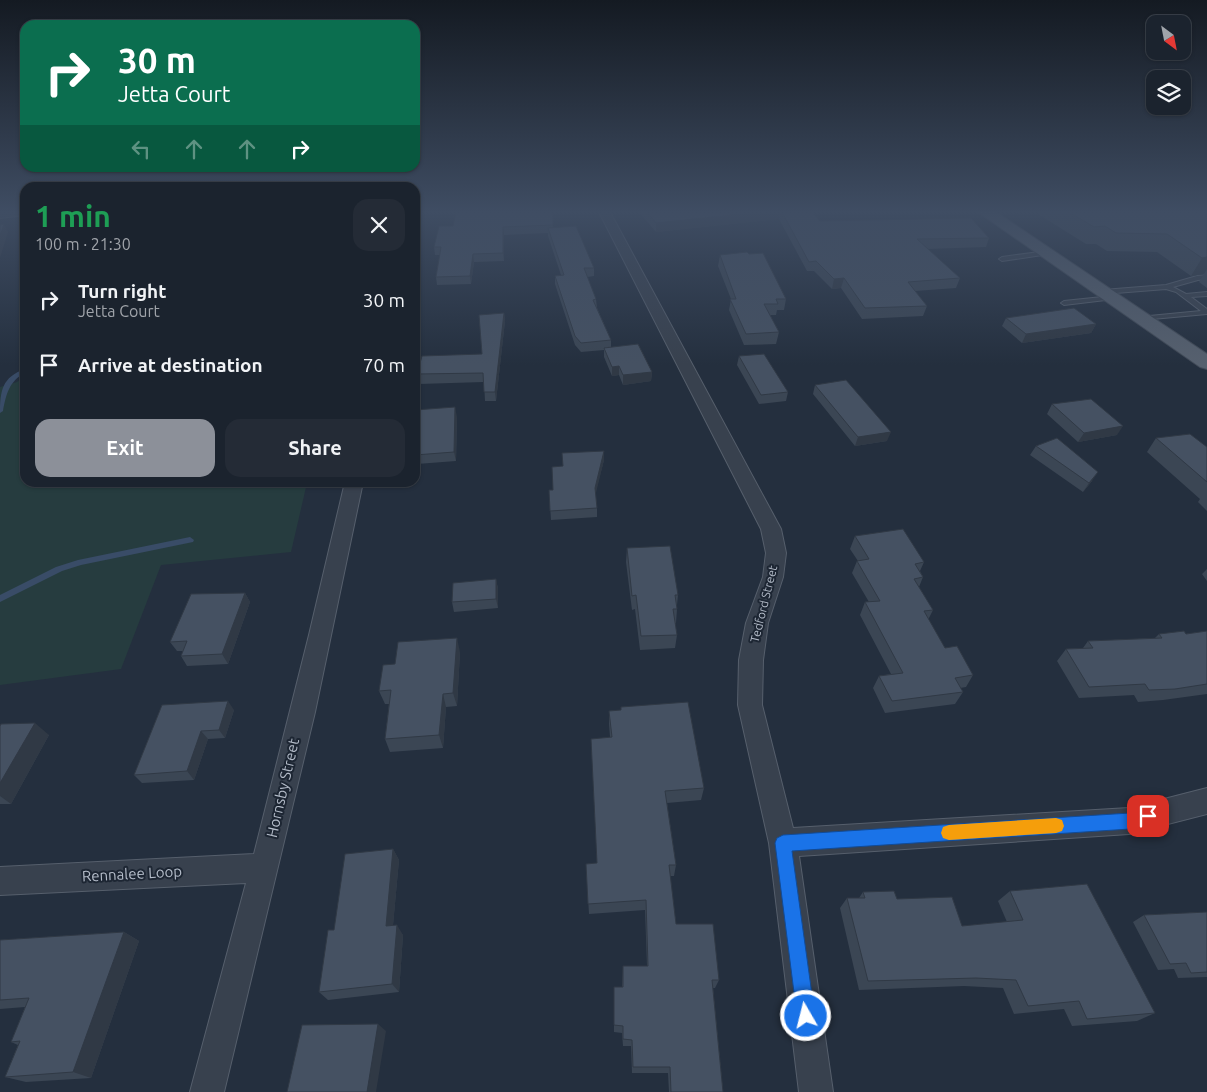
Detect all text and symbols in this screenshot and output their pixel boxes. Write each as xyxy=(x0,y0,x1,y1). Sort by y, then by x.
north arrow xyxy=(1146,15,1191,60)
map controls xyxy=(1146,15,1191,115)
icon: right xyxy=(35,40,100,105)
text: 30 m xyxy=(118,40,196,80)
button: layers xyxy=(1146,70,1191,115)
text: Jetta Court xyxy=(118,81,230,106)
icon: left xyxy=(127,135,155,163)
icon: ahead xyxy=(180,135,208,163)
icon: ahead xyxy=(233,135,261,163)
icon: right xyxy=(286,135,314,163)
text: 1 min xyxy=(35,199,111,233)
button: close xyxy=(353,199,405,251)
text: 100 m · 21:30 xyxy=(35,235,131,253)
text: Turn right xyxy=(78,280,166,302)
icon: right xyxy=(35,286,63,314)
text: 30 m xyxy=(363,289,405,311)
text: Jetta Court xyxy=(78,302,160,320)
icon: arrive xyxy=(35,351,63,379)
text: Arrive at destination xyxy=(78,354,263,376)
text: 70 m xyxy=(363,354,405,376)
button: Exit xyxy=(35,419,215,477)
button: Share xyxy=(225,419,405,477)
street label: Tedford Street xyxy=(748,564,779,644)
street label: Hornsby Street xyxy=(263,737,302,839)
pin xyxy=(1127,795,1169,837)
icon: arrive xyxy=(1134,802,1162,830)
street label: Rennalee Loop xyxy=(81,862,183,885)
position arrow xyxy=(779,989,831,1041)

